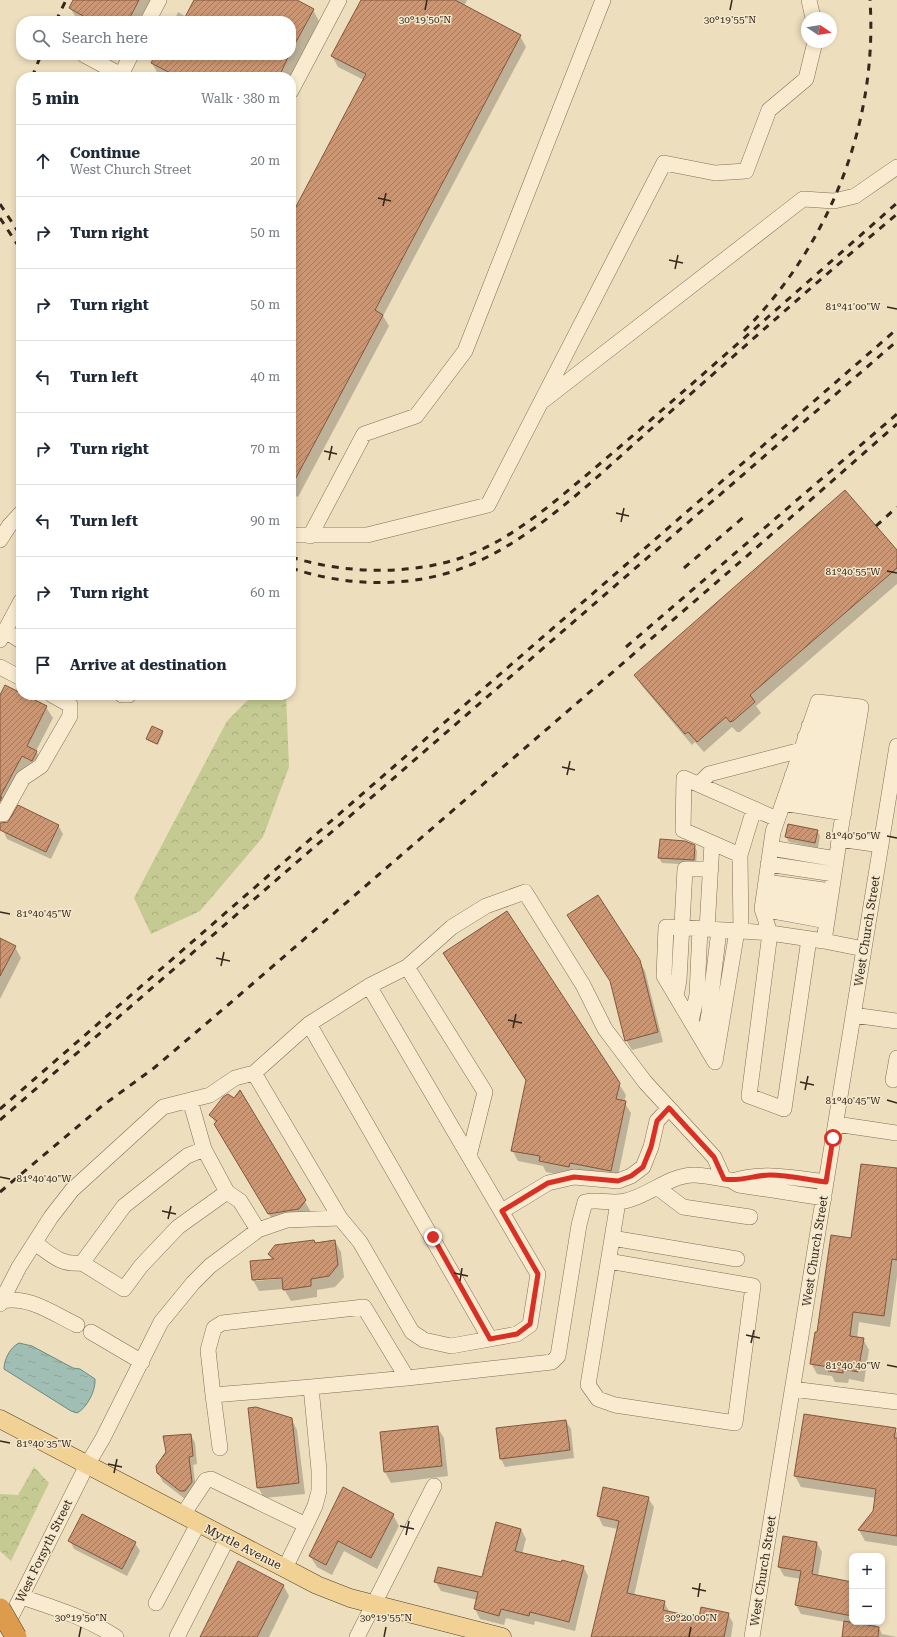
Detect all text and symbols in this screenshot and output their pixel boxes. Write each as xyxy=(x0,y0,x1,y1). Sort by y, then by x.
north arrow xyxy=(801,12,837,48)
text: 30°19'50"N xyxy=(399,14,451,25)
text: 30°19'55"N xyxy=(704,14,756,25)
search box xyxy=(16,16,296,60)
icon: search xyxy=(30,27,52,49)
text: Search here xyxy=(62,29,148,47)
text: 5 min xyxy=(32,88,79,108)
text: Walk · 380 m xyxy=(201,91,280,106)
text: Continue xyxy=(70,144,140,162)
icon: ahead xyxy=(32,150,54,172)
text: 20 m xyxy=(250,153,280,168)
text: West Church Street xyxy=(70,162,191,177)
icon: right xyxy=(32,222,54,244)
text: Turn right xyxy=(70,224,149,242)
text: 50 m xyxy=(250,225,280,240)
icon: right xyxy=(32,294,54,316)
text: Turn right xyxy=(70,296,149,314)
text: 50 m xyxy=(250,297,280,312)
text: 81°41'00"W xyxy=(826,301,881,312)
icon: left xyxy=(32,366,54,388)
text: Turn left xyxy=(70,368,138,386)
text: 40 m xyxy=(250,369,280,384)
icon: right xyxy=(32,438,54,460)
text: Turn right xyxy=(70,440,149,458)
text: 70 m xyxy=(250,441,280,456)
icon: left xyxy=(32,510,54,532)
text: Turn left xyxy=(70,512,138,530)
text: 90 m xyxy=(250,513,280,528)
text: 81°40'55"W xyxy=(826,566,881,577)
icon: right xyxy=(32,582,54,604)
text: Turn right xyxy=(70,584,149,602)
text: 60 m xyxy=(250,585,280,600)
icon: arrive xyxy=(32,654,54,676)
text: Arrive at destination xyxy=(70,656,226,674)
text: 81°40'50"W xyxy=(826,830,881,841)
street label: West Church Street xyxy=(851,874,883,987)
text: 81°40'45"W xyxy=(17,908,72,919)
text: 81°40'45"W xyxy=(826,1095,881,1106)
route start xyxy=(824,1129,842,1147)
text: 81°40'40"W xyxy=(17,1173,72,1184)
street label: West Church Street xyxy=(799,1194,831,1307)
route end xyxy=(424,1228,442,1246)
text: 81°40'40"W xyxy=(826,1360,881,1371)
text: 81°40'35"W xyxy=(17,1438,72,1449)
street label: West Forsyth Street xyxy=(13,1497,75,1605)
street label: West Church Street xyxy=(747,1514,779,1627)
street label: Myrtle Avenue xyxy=(202,1522,284,1573)
map controls xyxy=(849,1553,885,1625)
button: + xyxy=(849,1553,885,1589)
button: − xyxy=(849,1589,885,1625)
text: 30°19'50"N xyxy=(55,1612,107,1623)
text: 30°19'55"N xyxy=(360,1612,412,1623)
text: 30°20'00"N xyxy=(665,1612,717,1623)

